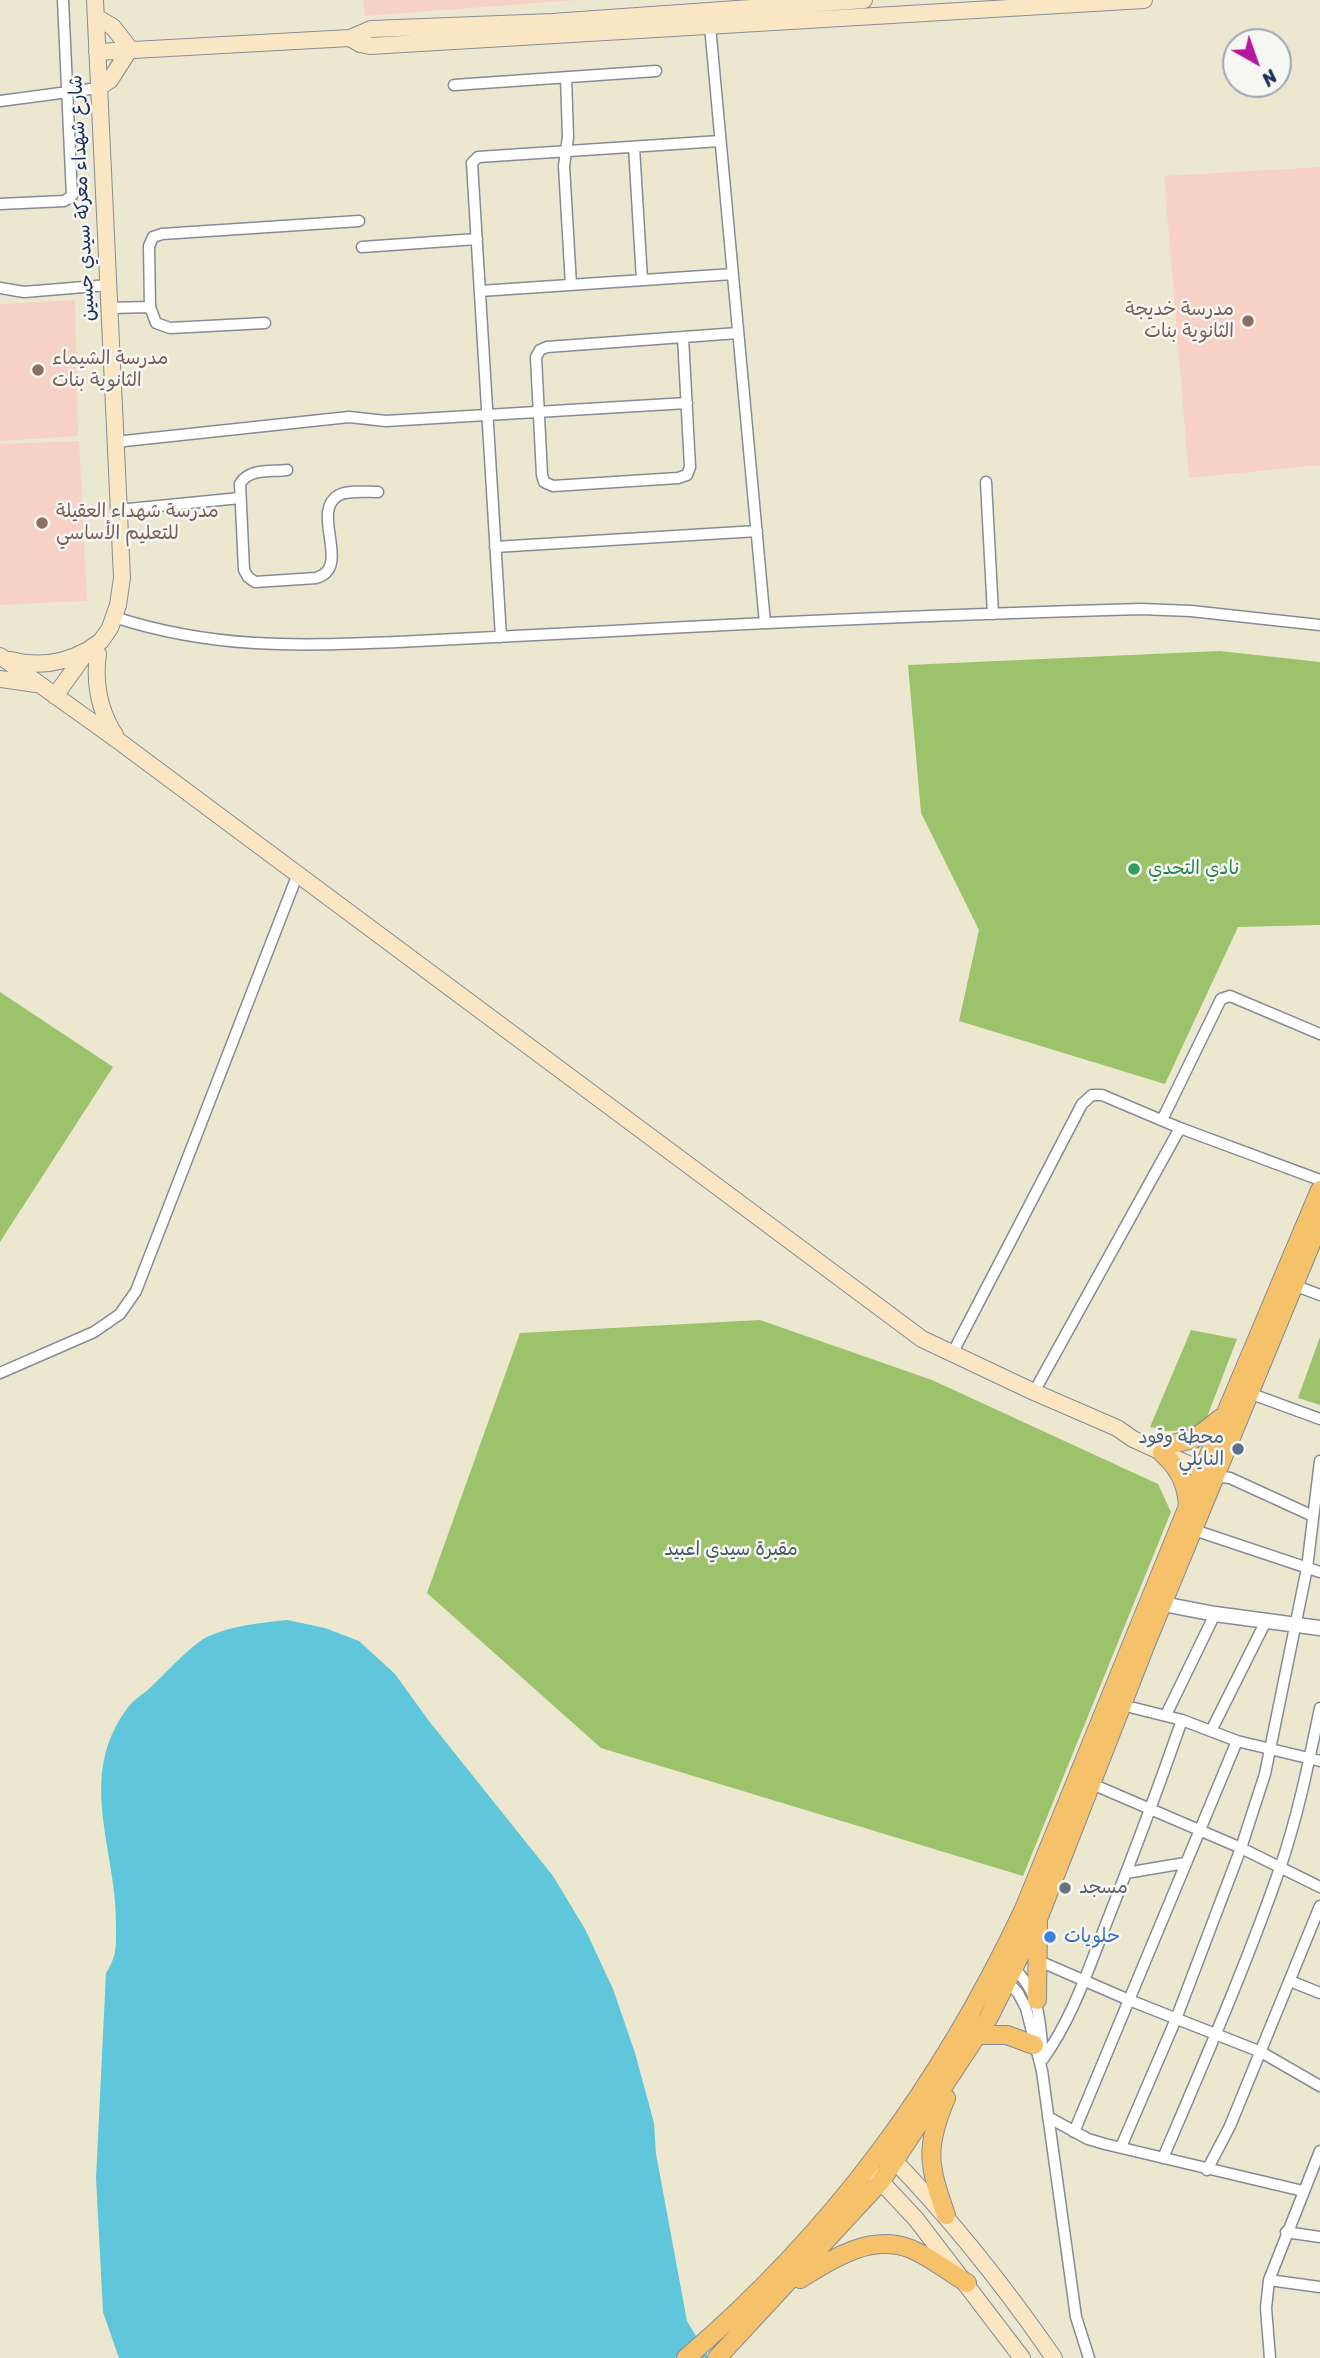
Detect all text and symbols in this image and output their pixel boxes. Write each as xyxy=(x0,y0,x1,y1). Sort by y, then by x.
north arrow xyxy=(1222,28,1292,98)
text: N xyxy=(1254,61,1285,95)
street label: شارع شهداء معركة سيدي حسين xyxy=(65,74,101,322)
place label: مدرسة خديجة الثانوية بنات xyxy=(1125,299,1234,343)
marker: مدرسة خديجة الثانوية بنات xyxy=(1240,313,1256,329)
place label: مدرسة الشيماء الثانوية بنات xyxy=(52,348,168,392)
marker: مدرسة الشيماء الثانوية بنات xyxy=(30,362,46,378)
place label: مدرسة شهداء العقيلة للتعليم الأساسي xyxy=(56,501,219,545)
marker: مدرسة شهداء العقيلة للتعليم الأساسي xyxy=(34,515,50,531)
place label: نادي التحدي xyxy=(1148,858,1239,880)
marker: نادي التحدي xyxy=(1126,861,1142,877)
place label: محطة وقود النايلي xyxy=(1139,1427,1224,1471)
marker: محطة وقود النايلي xyxy=(1230,1441,1246,1457)
park label: مقبرة سيدي اعبيد xyxy=(664,1539,798,1561)
place label: مسجد xyxy=(1079,1877,1128,1899)
marker: مسجد xyxy=(1057,1880,1073,1896)
place label: حلويات xyxy=(1064,1926,1120,1948)
marker: حلويات xyxy=(1042,1929,1058,1945)

